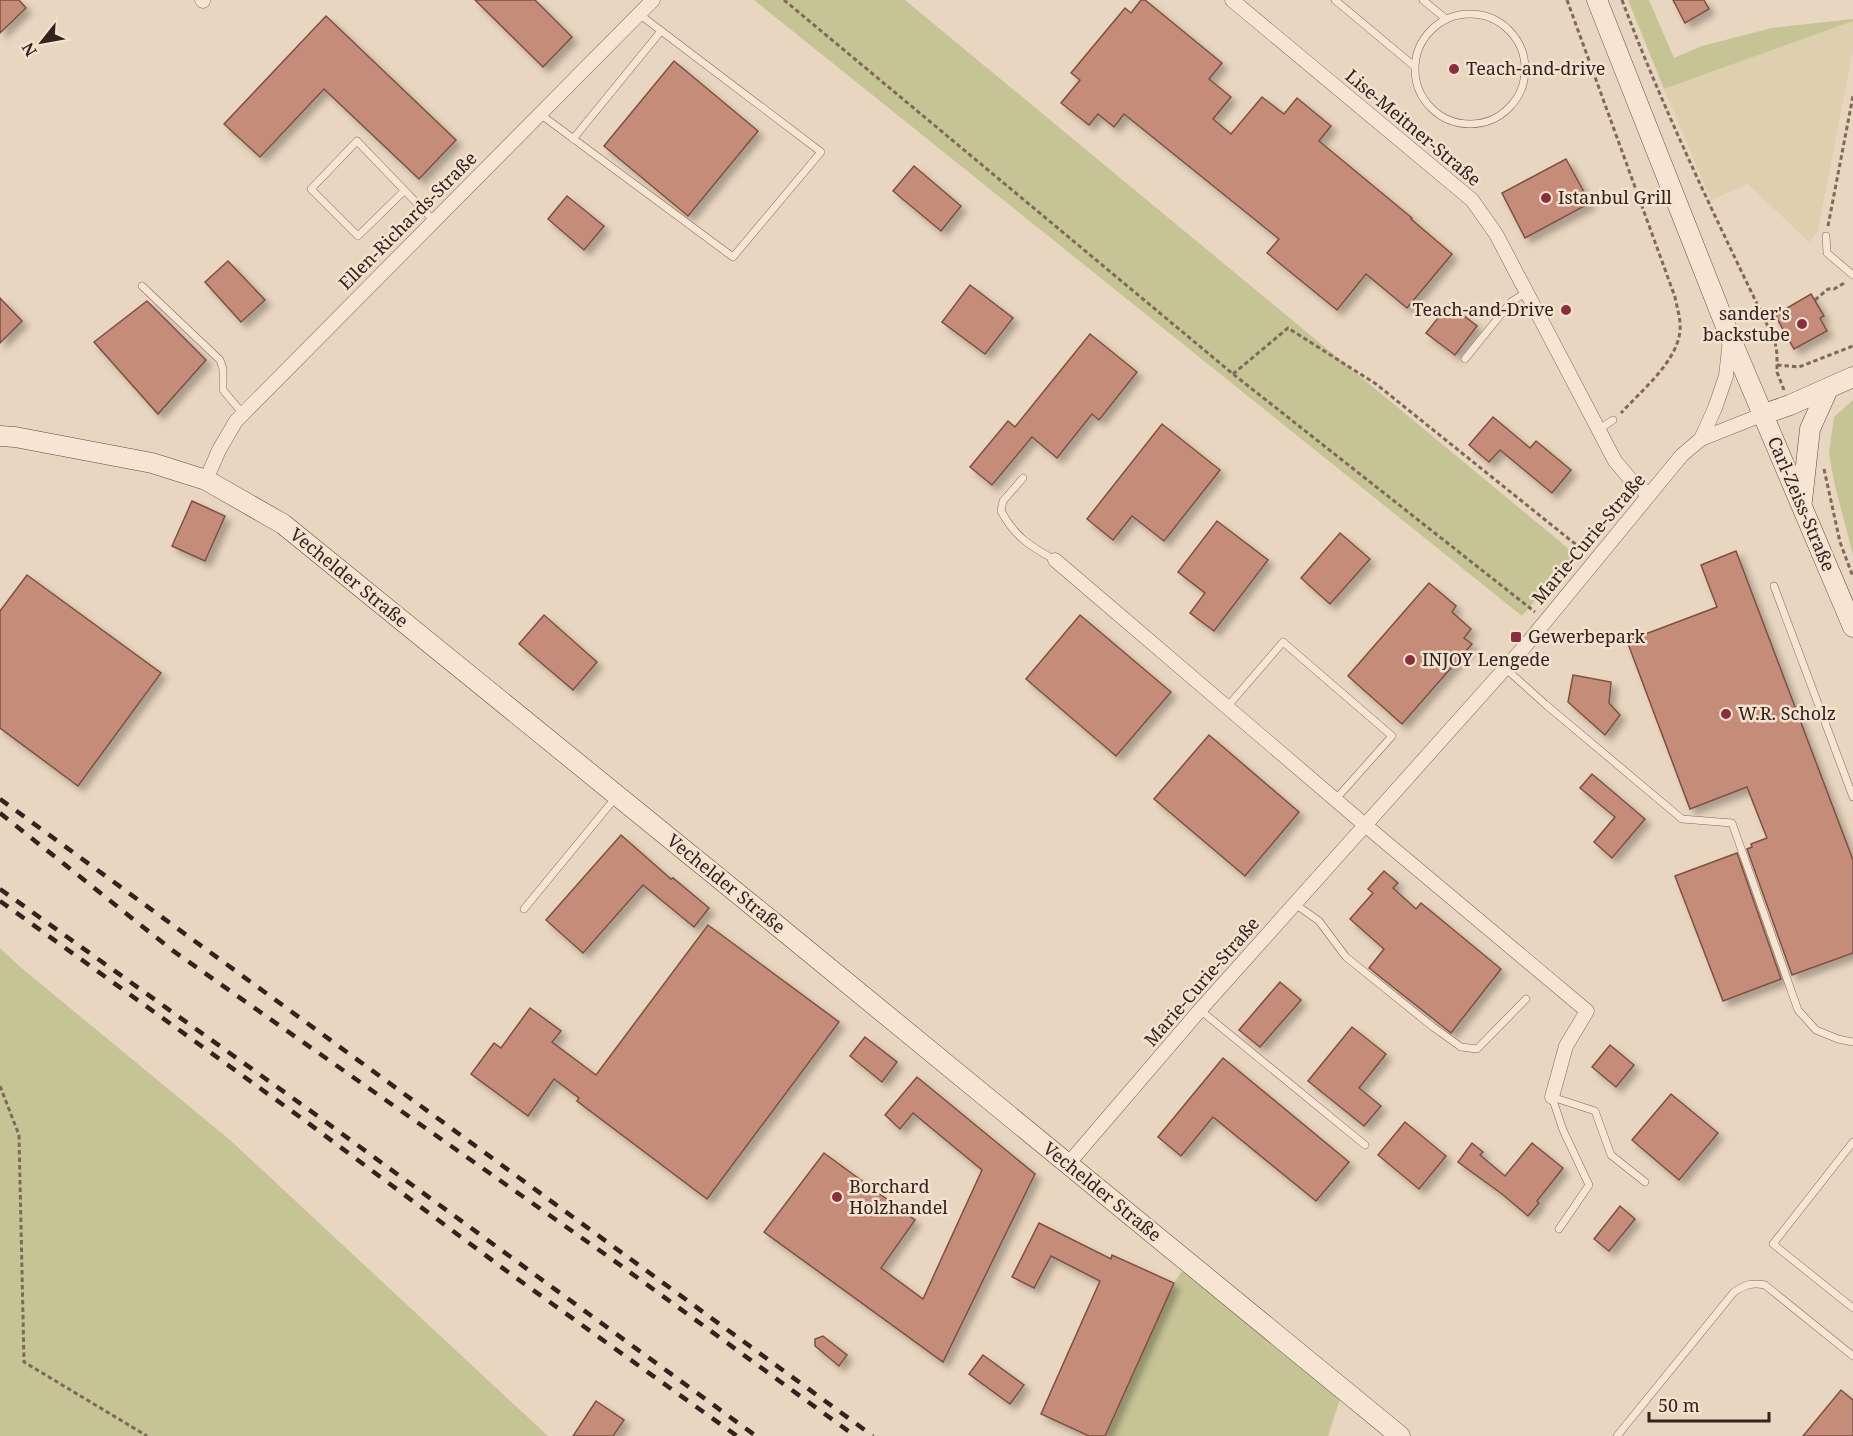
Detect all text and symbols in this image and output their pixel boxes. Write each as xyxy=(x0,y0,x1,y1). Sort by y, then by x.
north arrow xyxy=(12,12,72,72)
text: N xyxy=(16,38,42,61)
place label: Teach-and-drive xyxy=(1466,56,1605,80)
marker: Teach-and-drive xyxy=(1447,62,1461,76)
street label: Lise-Meitner-Straße xyxy=(1341,63,1486,191)
street label: Ellen-Richards-Straße xyxy=(333,146,482,295)
place label: Istanbul Grill xyxy=(1558,185,1672,209)
marker: Istanbul Grill xyxy=(1539,191,1553,205)
place label: Teach-and-Drive xyxy=(1412,297,1554,321)
place label: sander's backstube xyxy=(1703,301,1790,346)
marker: Teach-and-Drive xyxy=(1559,303,1573,317)
marker: sander's backstube xyxy=(1795,317,1809,331)
street label: Carl-Zeiss-Straße xyxy=(1763,432,1841,575)
street label: Marie-Curie-Straße xyxy=(1526,468,1650,609)
street label: Vechelder Straße xyxy=(285,522,414,632)
place label: Gewerbepark xyxy=(1528,624,1645,648)
marker: Gewerbepark xyxy=(1509,630,1523,644)
place label: INJOY Lengede xyxy=(1422,647,1550,671)
marker: INJOY Lengede xyxy=(1403,653,1417,667)
place label: W.R. Scholz xyxy=(1738,701,1836,725)
marker: W.R. Scholz xyxy=(1719,707,1733,721)
street label: Vechelder Straße xyxy=(662,828,791,938)
street label: Marie-Curie-Straße xyxy=(1138,912,1264,1051)
street label: Vechelder Straße xyxy=(1038,1136,1167,1246)
place label: Borchard Holzhandel xyxy=(849,1174,948,1219)
marker: Borchard Holzhandel xyxy=(830,1190,844,1204)
scale bar xyxy=(1649,1385,1769,1423)
text: 50 m xyxy=(1658,1393,1700,1417)

